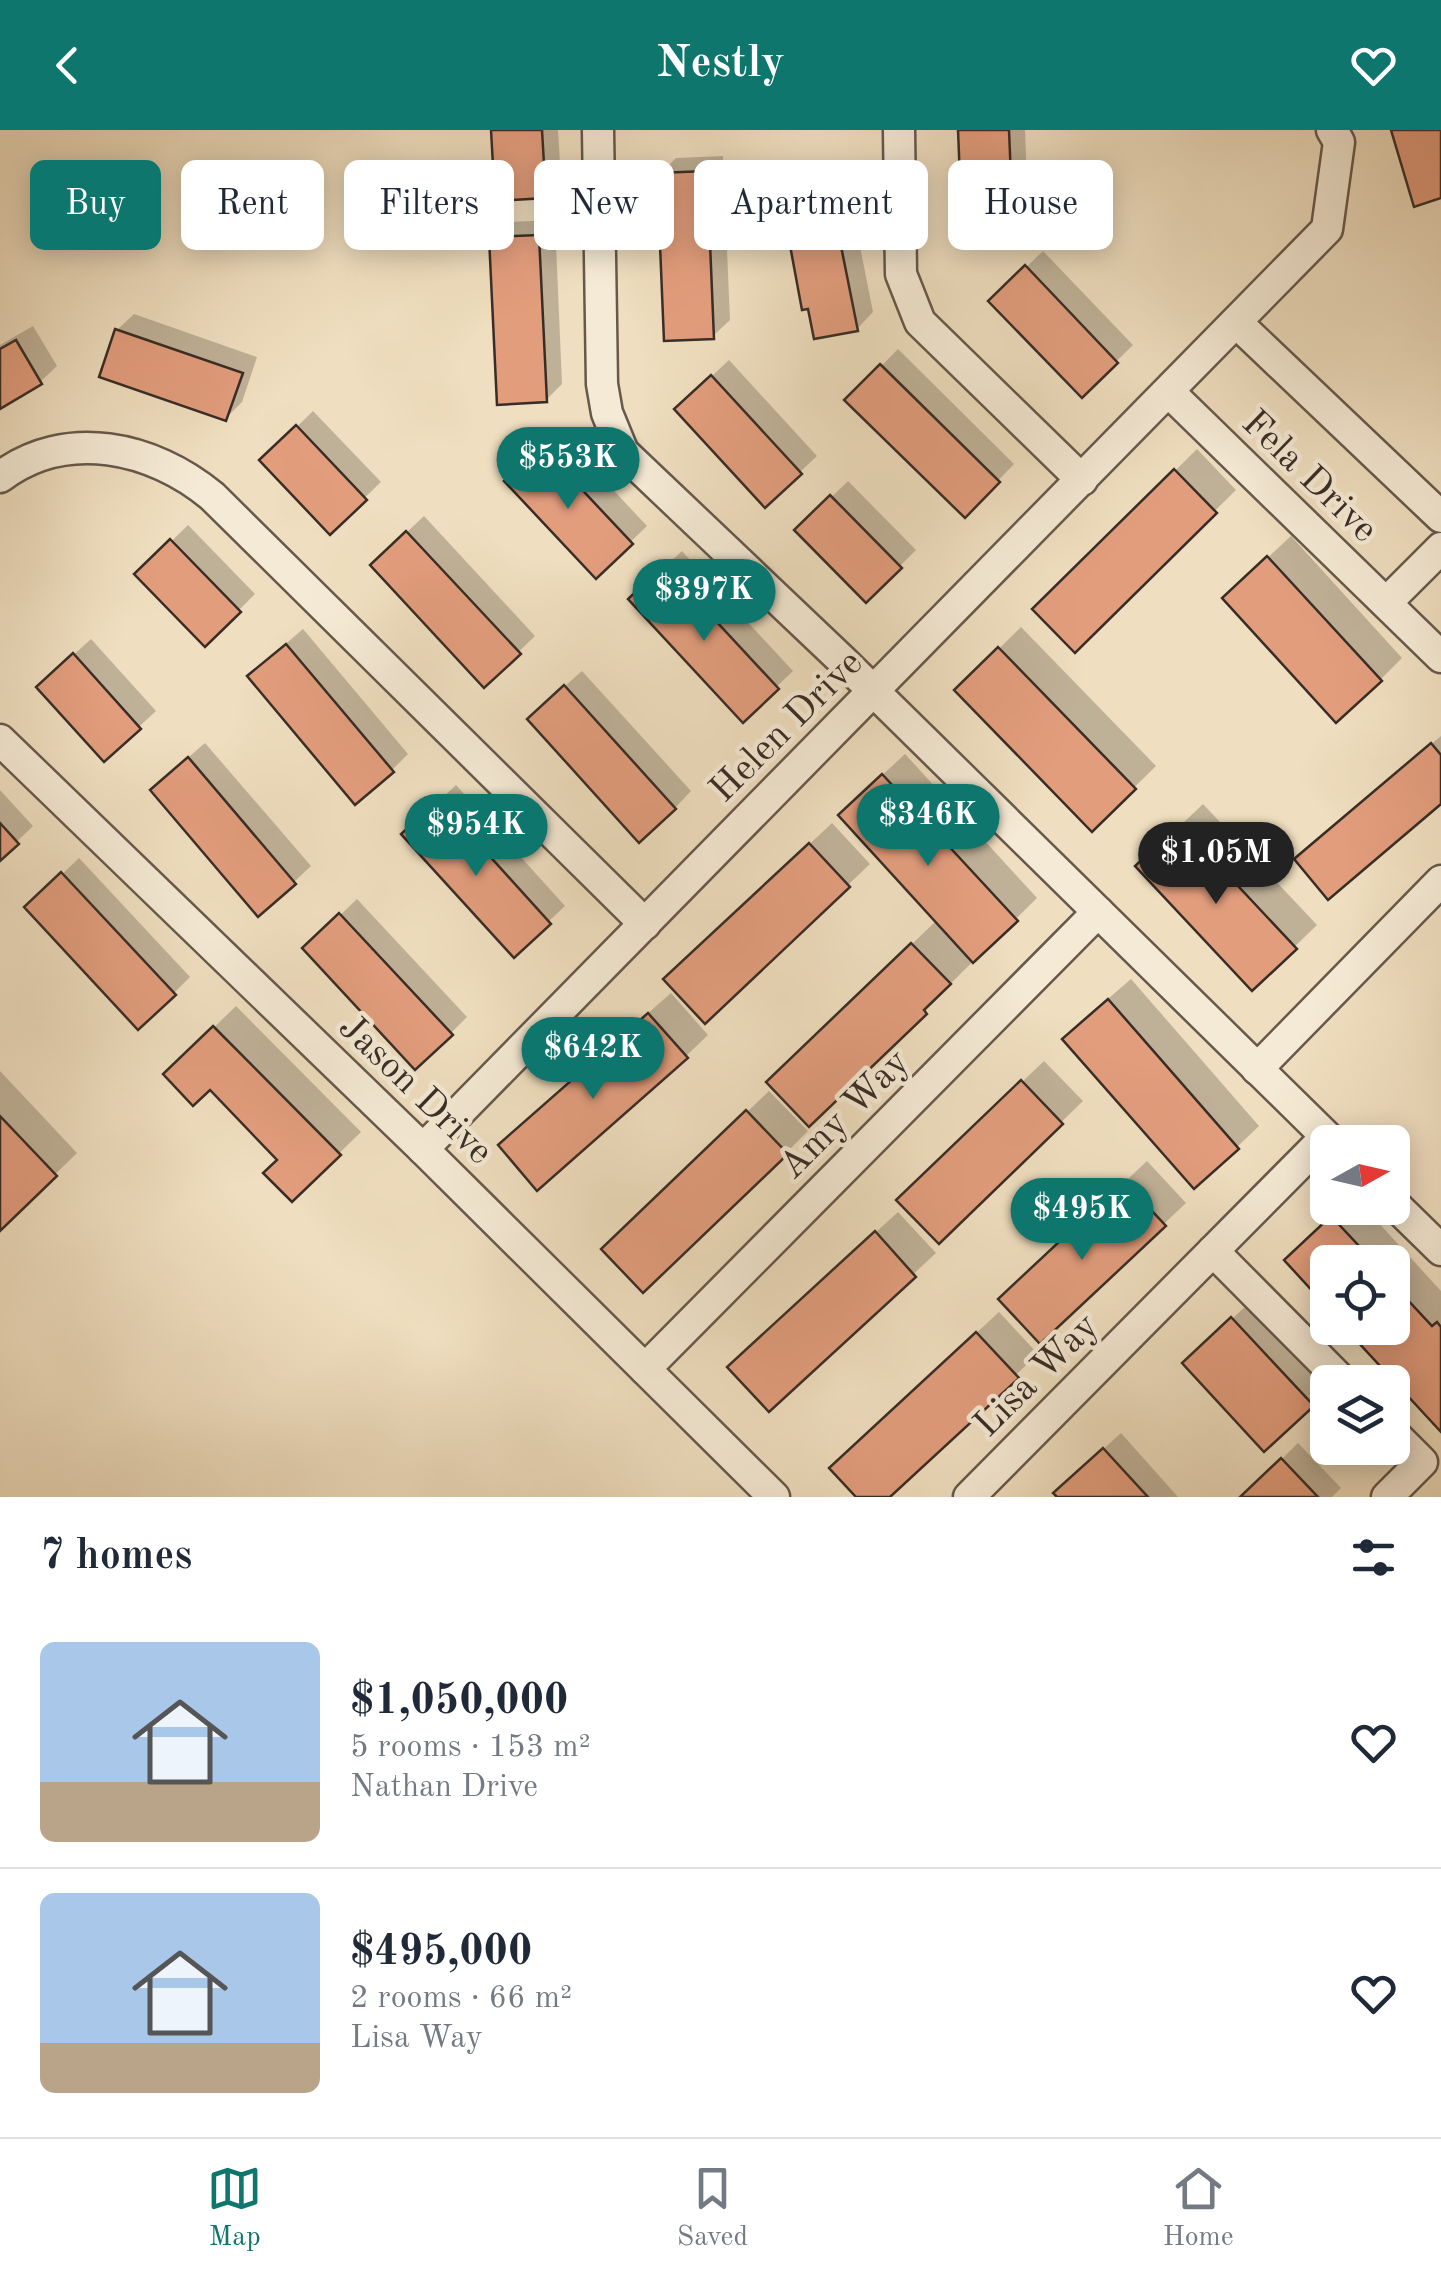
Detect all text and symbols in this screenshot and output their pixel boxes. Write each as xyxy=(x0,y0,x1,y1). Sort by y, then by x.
icon: back xyxy=(40,38,95,93)
icon: heart xyxy=(1346,38,1401,93)
text: Nestly xyxy=(656,42,785,87)
chip: Buy xyxy=(30,160,161,250)
chip: Rent xyxy=(181,160,324,250)
chip: Filters xyxy=(344,160,514,250)
chip: New xyxy=(534,160,674,250)
chip: Apartment xyxy=(694,160,928,250)
chip: House xyxy=(948,160,1113,250)
street label: Fela Drive xyxy=(1234,404,1384,550)
pin: $553K xyxy=(498,427,638,512)
text: $553K xyxy=(519,443,617,475)
pin: $397K xyxy=(634,559,774,644)
text: $397K xyxy=(655,575,753,607)
street label: Helen Drive xyxy=(704,644,870,810)
pin: $346K xyxy=(858,784,998,869)
pin: $954K xyxy=(406,794,546,879)
text: $346K xyxy=(879,800,977,832)
text: $954K xyxy=(427,810,525,842)
pin: $1.05M xyxy=(1135,822,1297,907)
text: $1.05M xyxy=(1160,838,1272,870)
street label: Jason Drive xyxy=(331,1008,499,1172)
pin: $642K xyxy=(523,1017,663,1102)
text: $642K xyxy=(544,1033,642,1065)
street label: Amy Way xyxy=(773,1043,917,1187)
north arrow xyxy=(1310,1125,1410,1225)
map controls xyxy=(1310,1125,1410,1465)
pin: $495K xyxy=(1012,1178,1152,1263)
text: $495K xyxy=(1033,1194,1131,1226)
button: locate xyxy=(1310,1245,1410,1345)
street label: Lisa Way xyxy=(968,1307,1106,1445)
button: layers xyxy=(1310,1365,1410,1465)
icon: filters xyxy=(1346,1530,1401,1585)
text: 7 homes xyxy=(40,1536,192,1578)
text: $1,050,000 xyxy=(350,1681,568,1723)
icon: home xyxy=(120,1682,240,1802)
icon: heart xyxy=(1346,1715,1401,1770)
text: 5 rooms · 153 m² xyxy=(350,1732,591,1764)
text: Nathan Drive xyxy=(350,1772,538,1804)
text: $495,000 xyxy=(350,1932,532,1974)
icon: home xyxy=(120,1933,240,2053)
icon: heart xyxy=(1346,1966,1401,2021)
text: 2 rooms · 66 m² xyxy=(350,1983,572,2015)
text: Lisa Way xyxy=(350,2023,483,2055)
tab: Map xyxy=(207,2161,262,2256)
tab: Saved xyxy=(677,2161,748,2256)
tab: Home xyxy=(1163,2161,1234,2256)

